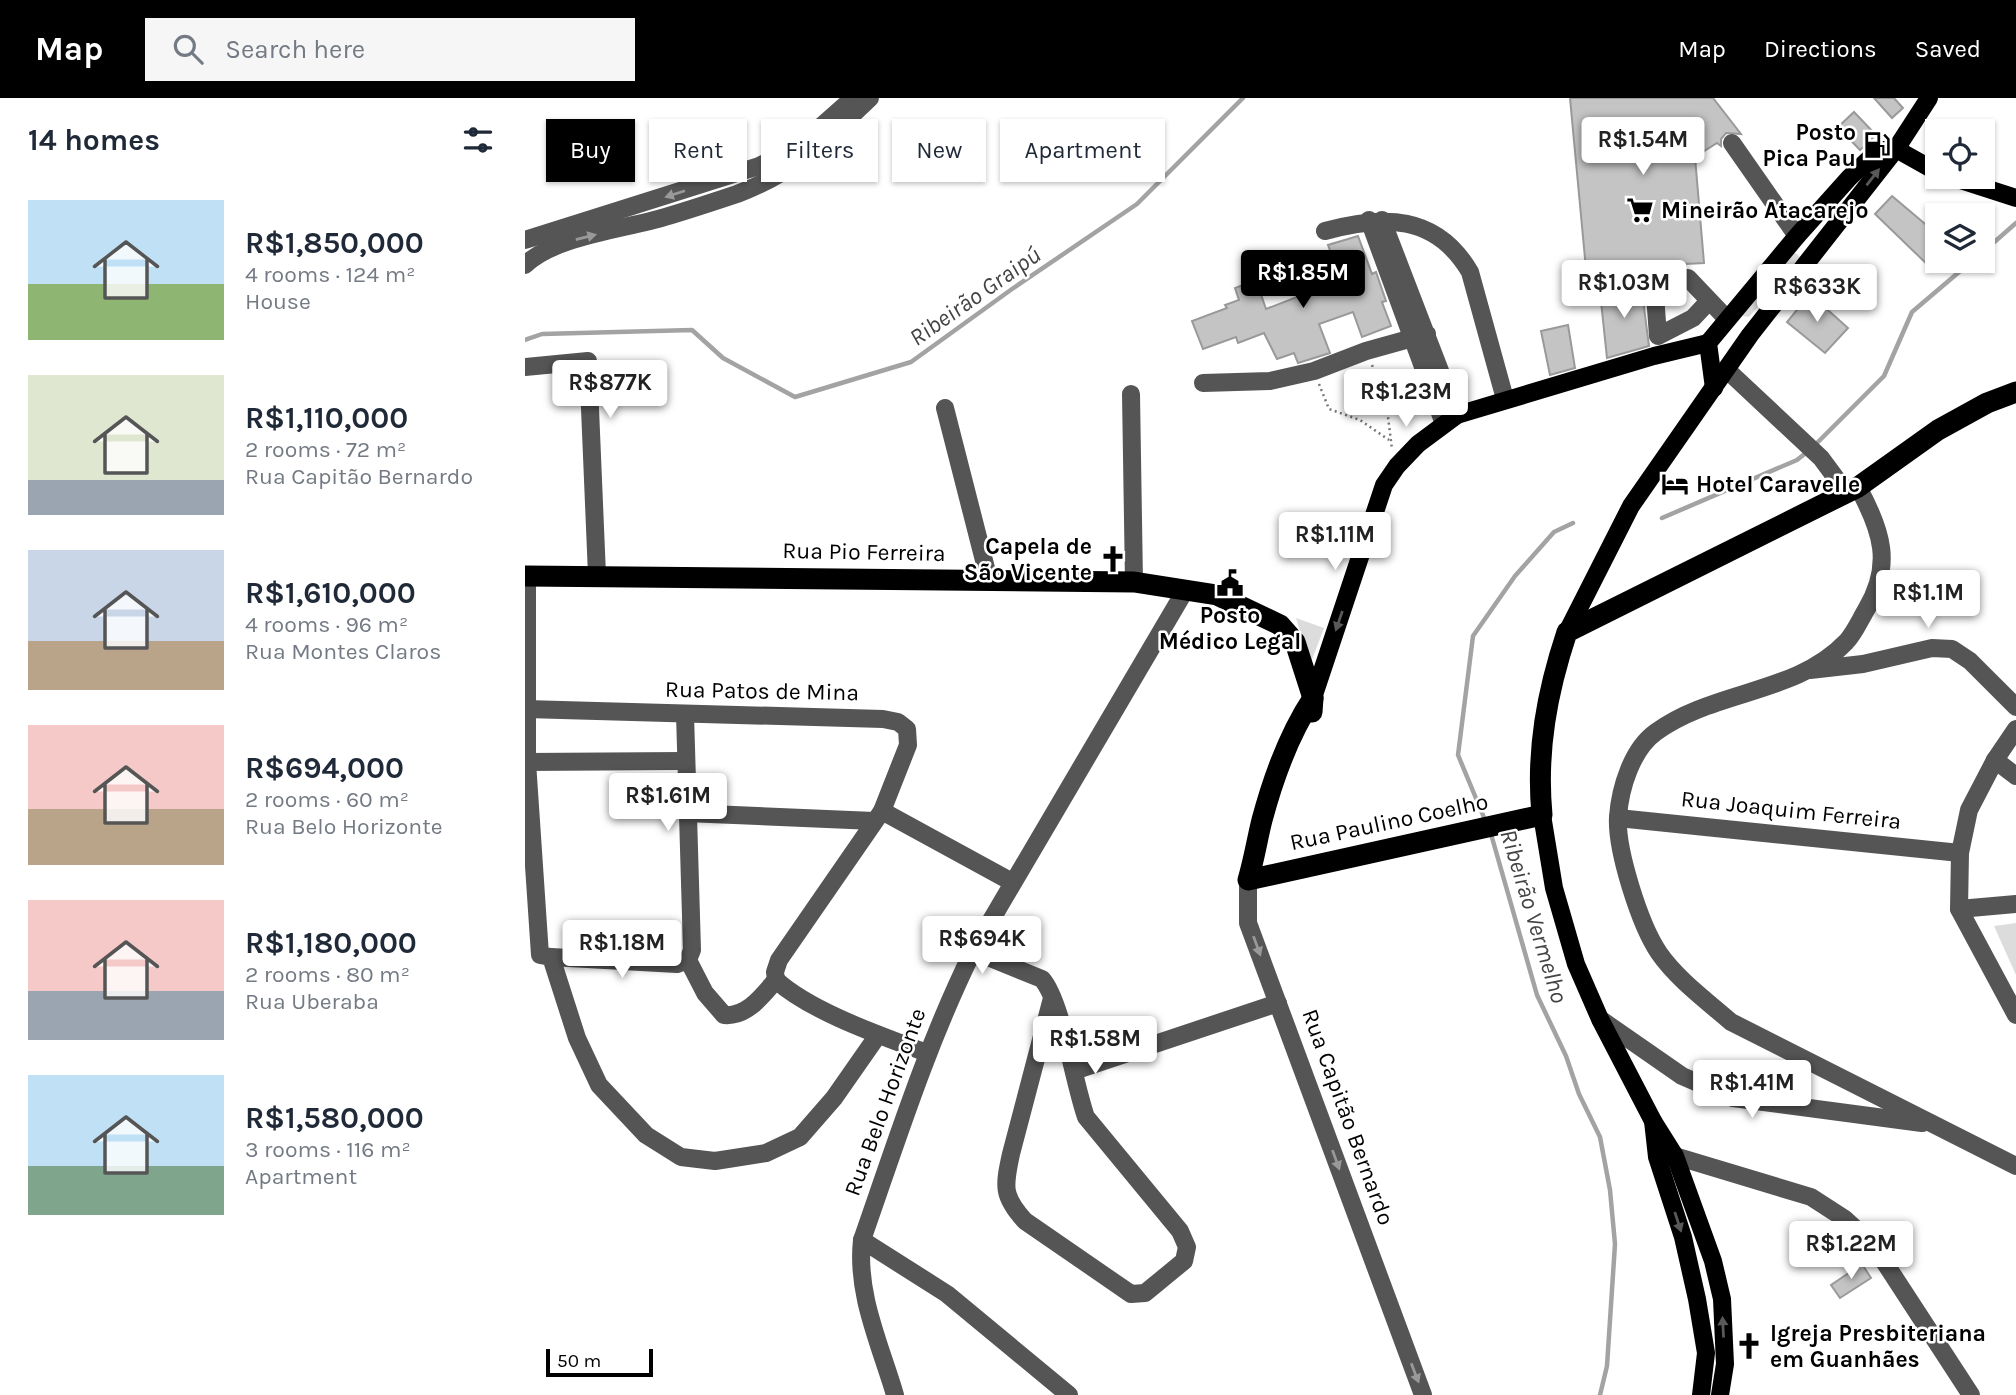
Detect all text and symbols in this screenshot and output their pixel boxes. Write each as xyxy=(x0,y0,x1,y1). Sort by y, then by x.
search box xyxy=(145,18,635,81)
text: Map xyxy=(35,30,103,68)
icon: search xyxy=(169,30,207,68)
text: Search here xyxy=(225,34,365,65)
text: Map xyxy=(1678,35,1726,63)
text: Directions xyxy=(1764,35,1877,63)
text: Saved xyxy=(1915,35,1981,63)
pin: R$1.54M xyxy=(1578,118,1708,177)
chip: Buy xyxy=(546,119,635,182)
chip: Rent xyxy=(649,119,747,182)
chip: Filters xyxy=(761,119,878,182)
chip: New xyxy=(892,119,986,182)
chip: Apartment xyxy=(1000,119,1165,182)
place label: Posto Pica Pau xyxy=(1762,119,1856,172)
map controls xyxy=(1925,119,1995,273)
button: locate xyxy=(1925,119,1995,189)
icon: filters xyxy=(459,121,497,159)
text: 14 homes xyxy=(28,122,160,158)
text: R$1.54M xyxy=(1598,126,1688,153)
fuel station icon: Posto Pica Pau xyxy=(1862,130,1892,160)
one-way arrow xyxy=(1866,169,1881,187)
one-way arrow xyxy=(665,189,686,200)
supermarket icon: Mineirão Atacarejo xyxy=(1625,195,1655,225)
place label: Mineirão Atacarejo xyxy=(1661,197,1869,224)
button: layers xyxy=(1925,203,1995,273)
text: R$1,850,000 xyxy=(245,225,424,261)
icon: home xyxy=(84,228,168,312)
one-way arrow xyxy=(575,231,597,242)
water label: Ribeirão Graipú xyxy=(904,240,1046,352)
pin: R$1.85M xyxy=(1238,250,1368,310)
text: R$1.85M xyxy=(1257,259,1349,286)
pin: R$1.03M xyxy=(1559,260,1689,320)
text: 4 rooms · 124 m² xyxy=(245,261,415,288)
pin: R$633K xyxy=(1760,264,1874,324)
text: R$1.03M xyxy=(1578,269,1670,296)
text: R$633K xyxy=(1773,273,1861,300)
text: House xyxy=(245,288,311,315)
pin: R$877K xyxy=(553,360,667,420)
text: R$877K xyxy=(568,369,652,396)
pin: R$1.23M xyxy=(1341,370,1471,429)
text: R$1.23M xyxy=(1360,378,1452,405)
text: R$1,110,000 xyxy=(245,400,408,436)
icon: home xyxy=(84,403,168,487)
text: 2 rooms · 72 m² xyxy=(245,436,406,463)
text: Rua Capitão Bernardo xyxy=(245,463,473,490)
hotel icon: Hotel Caravelle xyxy=(1660,469,1690,499)
place label: Hotel Caravelle xyxy=(1696,471,1860,498)
pin: R$1.11M xyxy=(1270,512,1400,572)
text: R$1.11M xyxy=(1295,521,1375,548)
place label: Capela de São Vicente xyxy=(964,533,1092,586)
street label: Rua Pio Ferreira xyxy=(782,537,946,567)
church icon: Capela de São Vicente xyxy=(1098,544,1128,574)
public building icon: Posto Médico Legal xyxy=(1215,568,1245,598)
pin: R$1.1M xyxy=(1871,570,1985,630)
text: R$1,610,000 xyxy=(245,575,416,611)
icon: home xyxy=(84,578,168,662)
text: R$1.1M xyxy=(1892,579,1964,606)
place label: Posto Médico Legal xyxy=(1159,602,1301,655)
one-way arrow xyxy=(1333,610,1344,631)
text: 4 rooms · 96 m² xyxy=(245,611,408,638)
text: Rua Montes Claros xyxy=(245,638,441,665)
street label: Rua Patos de Mina xyxy=(665,676,859,706)
text: R$694,000 xyxy=(245,750,404,786)
icon: home xyxy=(84,753,168,837)
pin: R$1.61M xyxy=(603,774,733,833)
text: R$1.61M xyxy=(625,782,711,809)
street label: Rua Joaquim Ferreira xyxy=(1680,785,1902,835)
text: 2 rooms · 60 m² xyxy=(245,786,409,813)
street label: Rua Paulino Coelho xyxy=(1287,788,1491,856)
text: Rua Belo Horizonte xyxy=(245,813,443,840)
water label: Ribeirão Vermelho xyxy=(1494,826,1574,1006)
pin: R$694K xyxy=(925,916,1039,976)
pin: R$1.18M xyxy=(557,920,687,980)
text: R$1,180,000 xyxy=(245,925,417,961)
text: R$694K xyxy=(938,925,1026,952)
icon: home xyxy=(84,928,168,1012)
text: R$1.18M xyxy=(579,929,665,956)
one-way arrow xyxy=(1252,936,1263,957)
text: 2 rooms · 80 m² xyxy=(245,961,410,988)
text: Rua Uberaba xyxy=(245,988,379,1015)
street label: Rua Belo Horizonte xyxy=(839,1005,931,1199)
street label: Rua Capitão Bernardo xyxy=(1296,1005,1400,1229)
pin: R$1.58M xyxy=(1030,1016,1160,1076)
text: R$1.58M xyxy=(1049,1025,1141,1052)
pin: R$1.41M xyxy=(1687,1060,1817,1120)
text: R$1.41M xyxy=(1709,1069,1795,1096)
text: R$1,580,000 xyxy=(245,1100,424,1136)
icon: home xyxy=(84,1103,168,1187)
text: 3 rooms · 116 m² xyxy=(245,1136,411,1163)
one-way arrow xyxy=(1330,1149,1341,1170)
text: Apartment xyxy=(245,1163,357,1190)
one-way arrow xyxy=(1674,1212,1684,1233)
pin: R$1.22M xyxy=(1786,1222,1916,1281)
text: R$1.22M xyxy=(1805,1230,1897,1257)
one-way arrow xyxy=(1718,1316,1729,1338)
place label: Igreja Presbiteriana em Guanhães xyxy=(1770,1320,1986,1373)
church icon: Igreja Presbiteriana em Guanhães xyxy=(1734,1331,1764,1361)
scale bar xyxy=(546,1346,653,1378)
text: 50 m xyxy=(557,1350,601,1372)
one-way arrow xyxy=(1409,1363,1420,1384)

